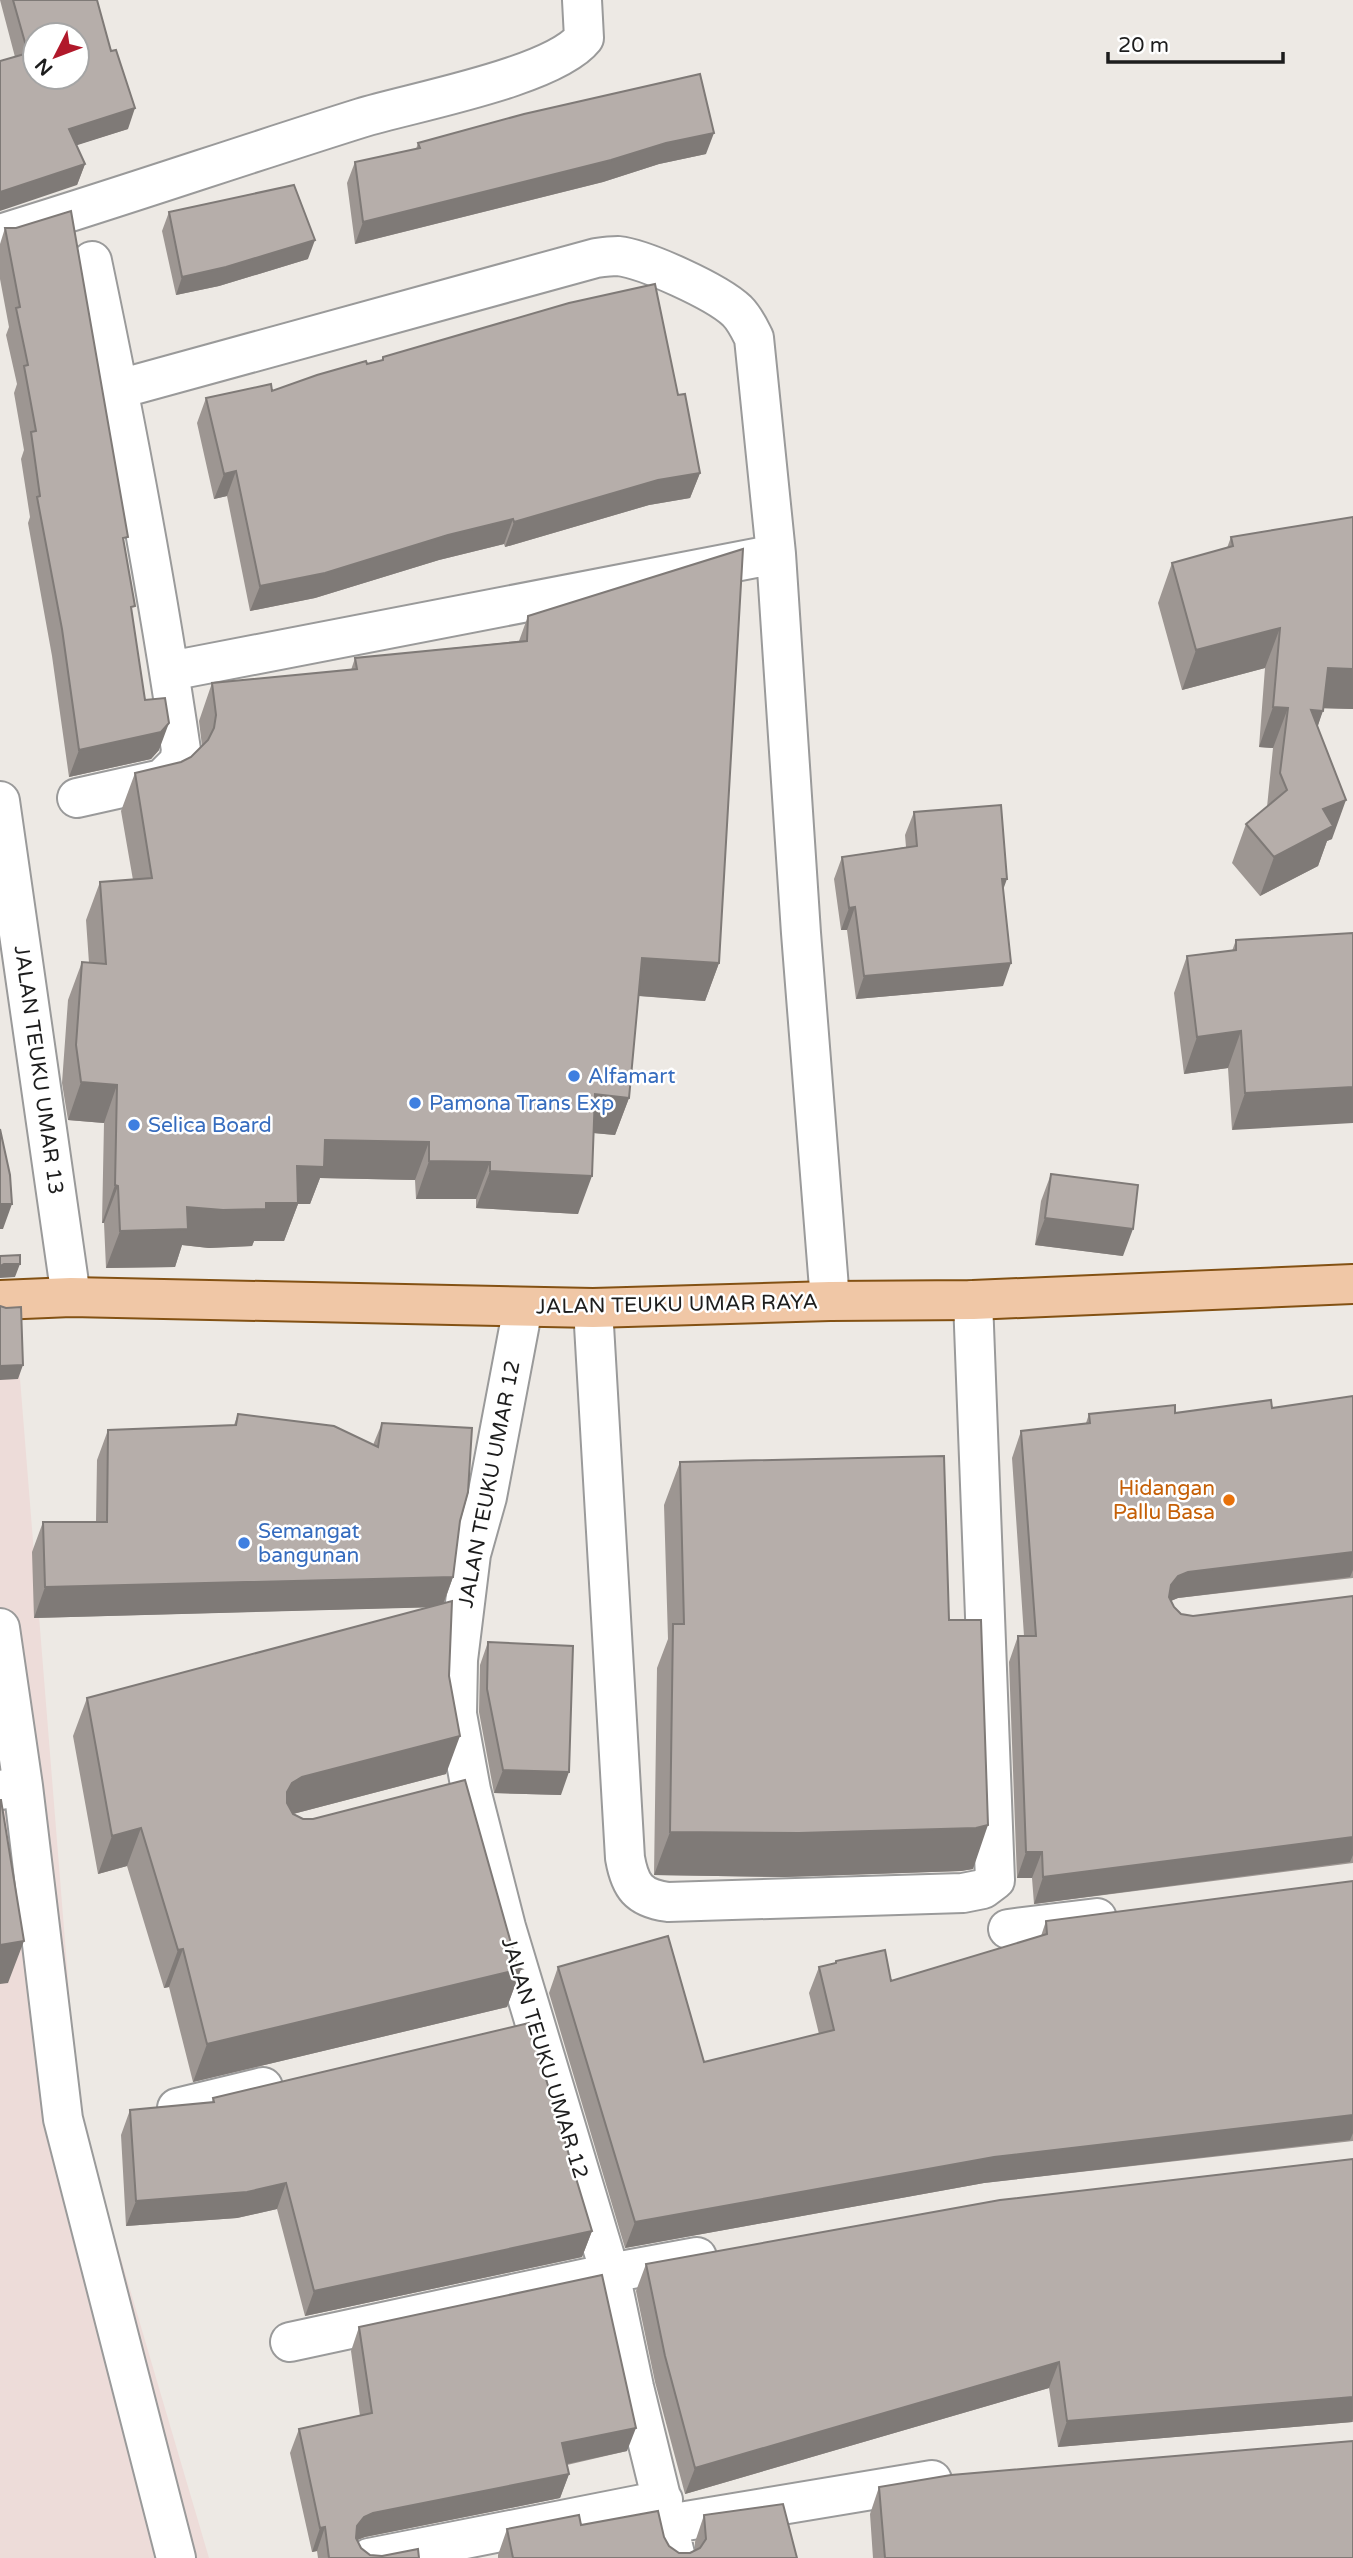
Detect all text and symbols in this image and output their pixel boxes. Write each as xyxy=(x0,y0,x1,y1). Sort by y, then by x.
north arrow xyxy=(21,21,91,91)
scale bar xyxy=(1108,21,1283,65)
text: 20 m xyxy=(1118,33,1169,58)
text: N xyxy=(31,54,57,80)
street label: JALAN TEUKU UMAR 13 xyxy=(9,944,68,1196)
place label: Alfamart xyxy=(588,1064,675,1089)
marker: Alfamart xyxy=(566,1068,582,1084)
place label: Pamona Trans Exp xyxy=(429,1091,614,1116)
marker: Pamona Trans Exp xyxy=(407,1095,423,1111)
place label: Selica Board xyxy=(148,1113,272,1138)
marker: Selica Board xyxy=(126,1117,142,1133)
street label: JALAN TEUKU UMAR RAYA xyxy=(536,1290,818,1319)
street label: JALAN TEUKU UMAR 12 xyxy=(453,1358,526,1610)
place label: Hidangan Pallu Basa xyxy=(1113,1476,1215,1525)
marker: Hidangan Pallu Basa xyxy=(1221,1492,1237,1508)
place label: Semangat bangunan xyxy=(258,1519,360,1568)
marker: Semangat bangunan xyxy=(236,1535,252,1551)
street label: JALAN TEUKU UMAR 12 xyxy=(496,1934,593,2182)

